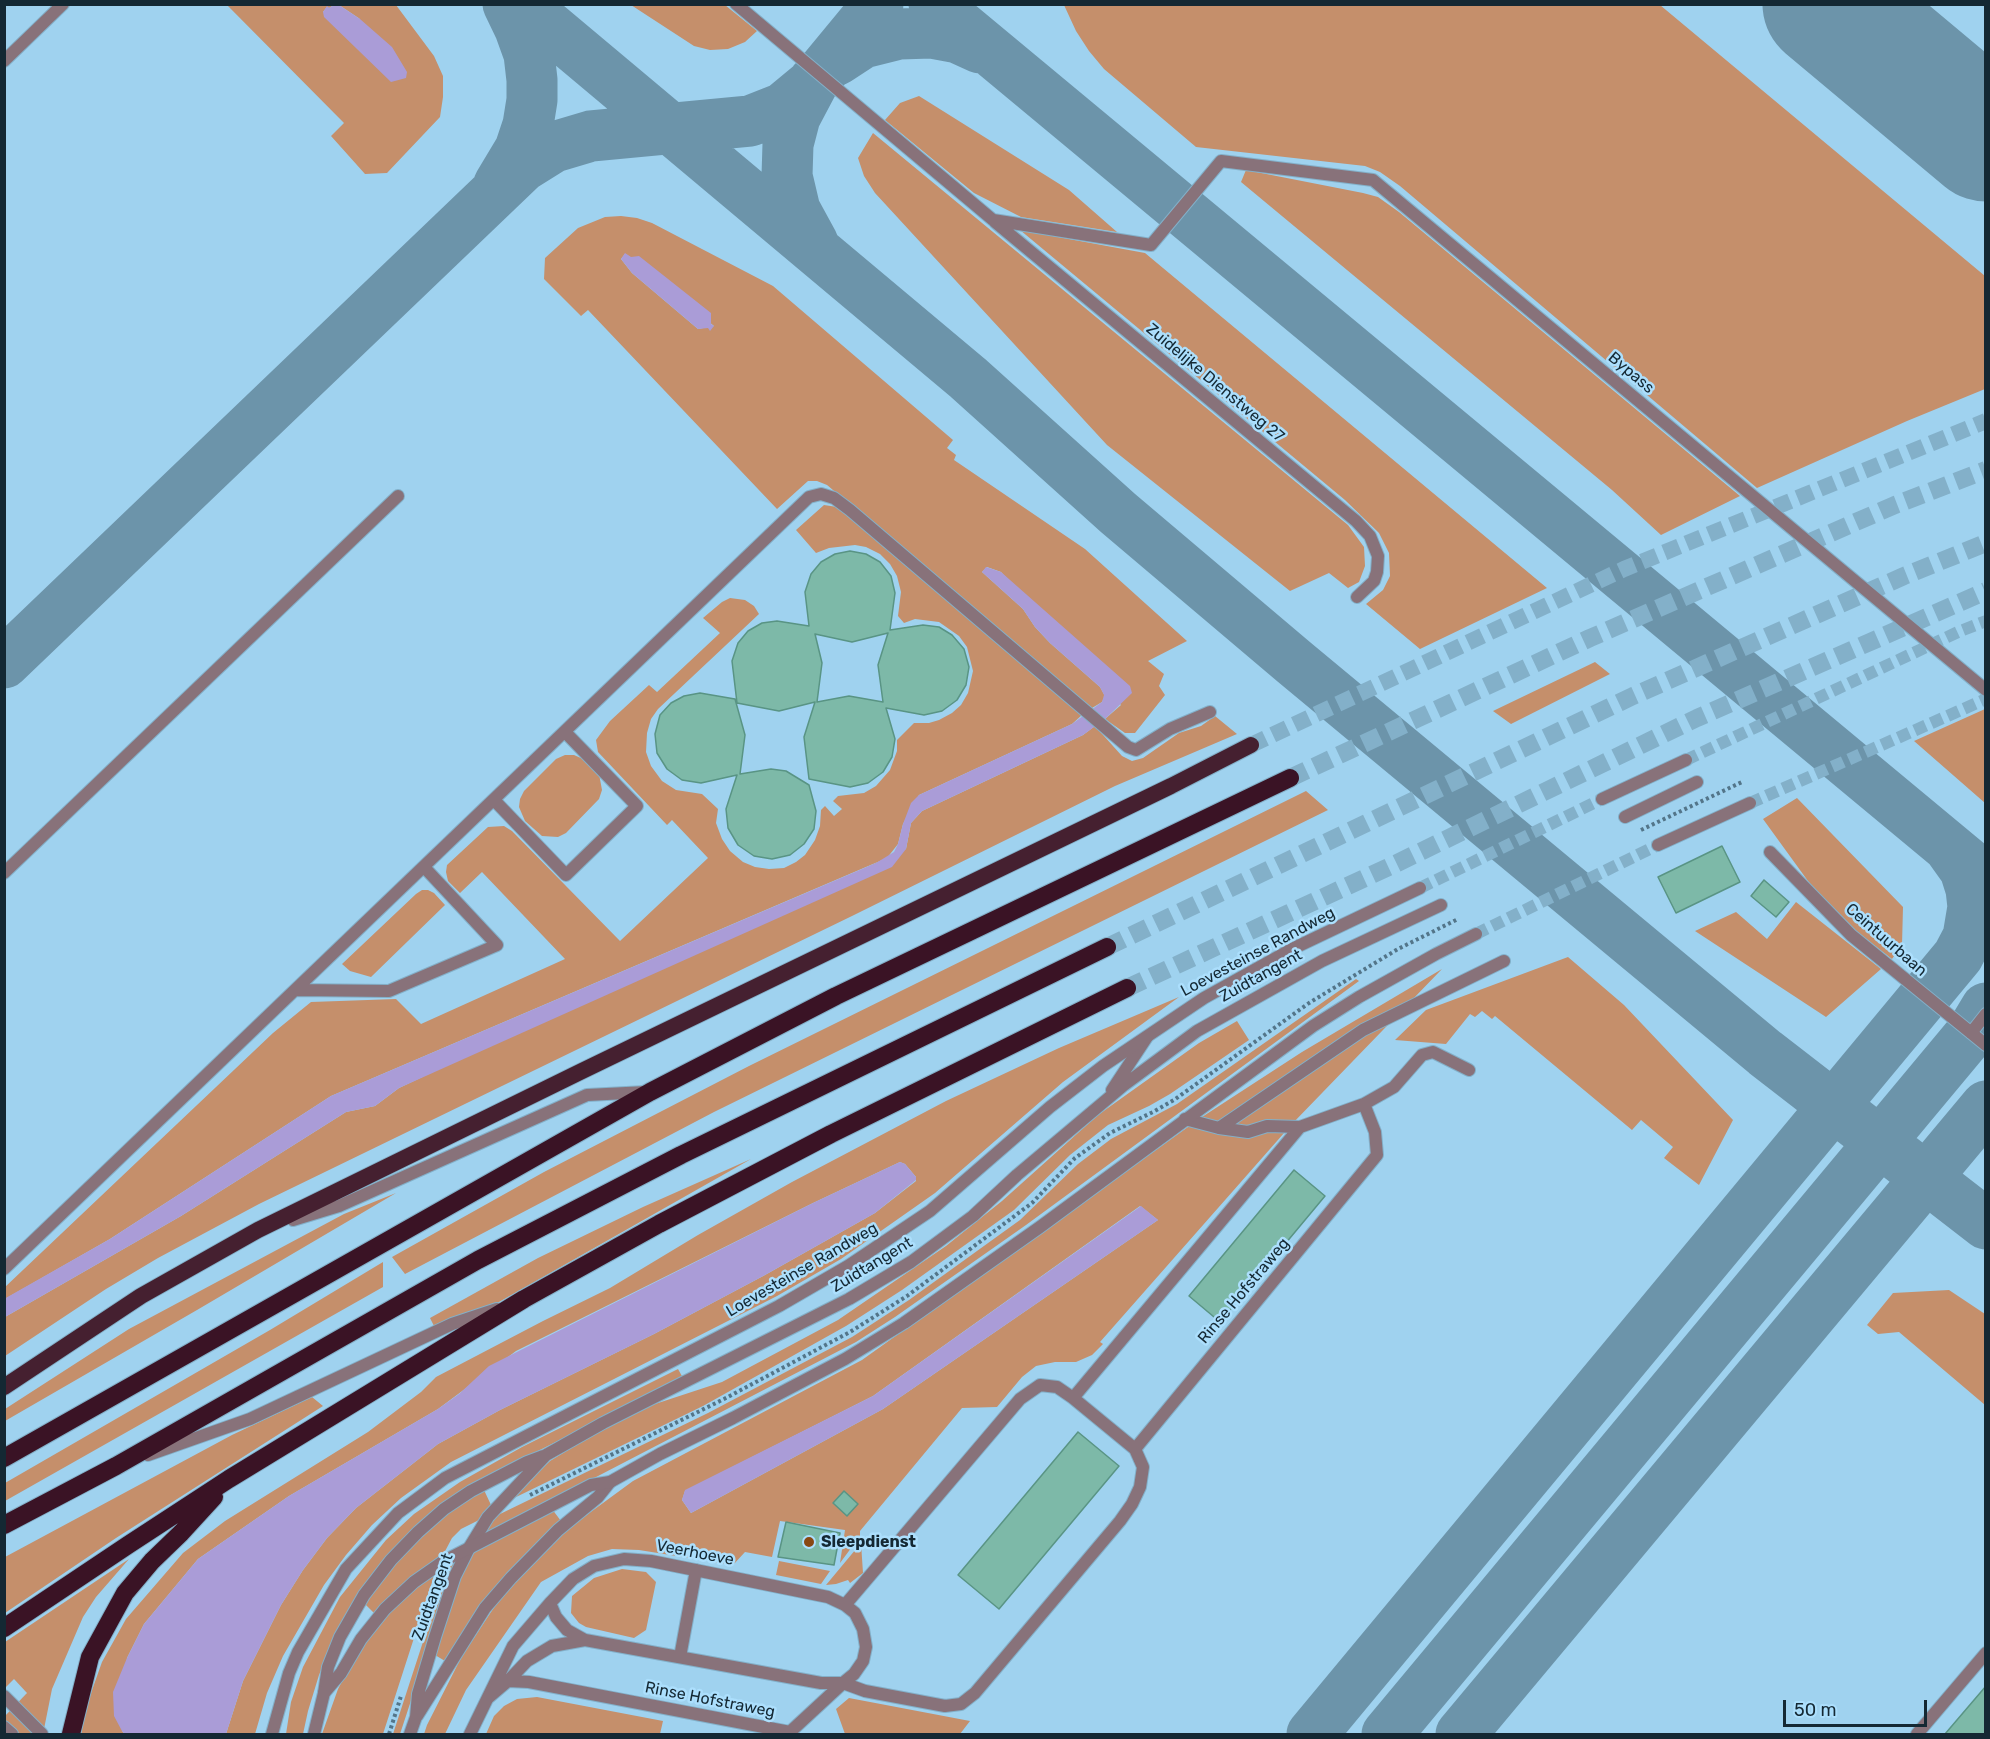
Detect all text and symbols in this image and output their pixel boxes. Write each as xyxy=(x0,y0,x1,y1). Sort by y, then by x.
street label: Zuidelijke Dienstweg 27 xyxy=(1142,320,1288,446)
street label: Bypass xyxy=(1604,348,1658,398)
street label: Ceintuurbaan xyxy=(1841,899,1931,981)
street label: Loevesteinse Randweg xyxy=(1178,903,1338,1001)
street label: Zuidtangent xyxy=(1216,945,1306,1007)
street label: Loevesteinse Randweg xyxy=(723,1219,881,1321)
street label: Zuidtangent xyxy=(828,1233,916,1297)
street label: Rinse Hofstraweg xyxy=(1194,1234,1294,1348)
place label: Sleepdienst xyxy=(821,1532,916,1552)
marker: Sleepdienst xyxy=(802,1535,816,1549)
street label: Veerhoeve xyxy=(655,1536,735,1570)
street label: Zuidtangent xyxy=(408,1551,458,1643)
street label: Rinse Hofstraweg xyxy=(643,1678,777,1722)
scale bar xyxy=(1786,1688,1930,1726)
text: 50 m xyxy=(1794,1699,1837,1721)

